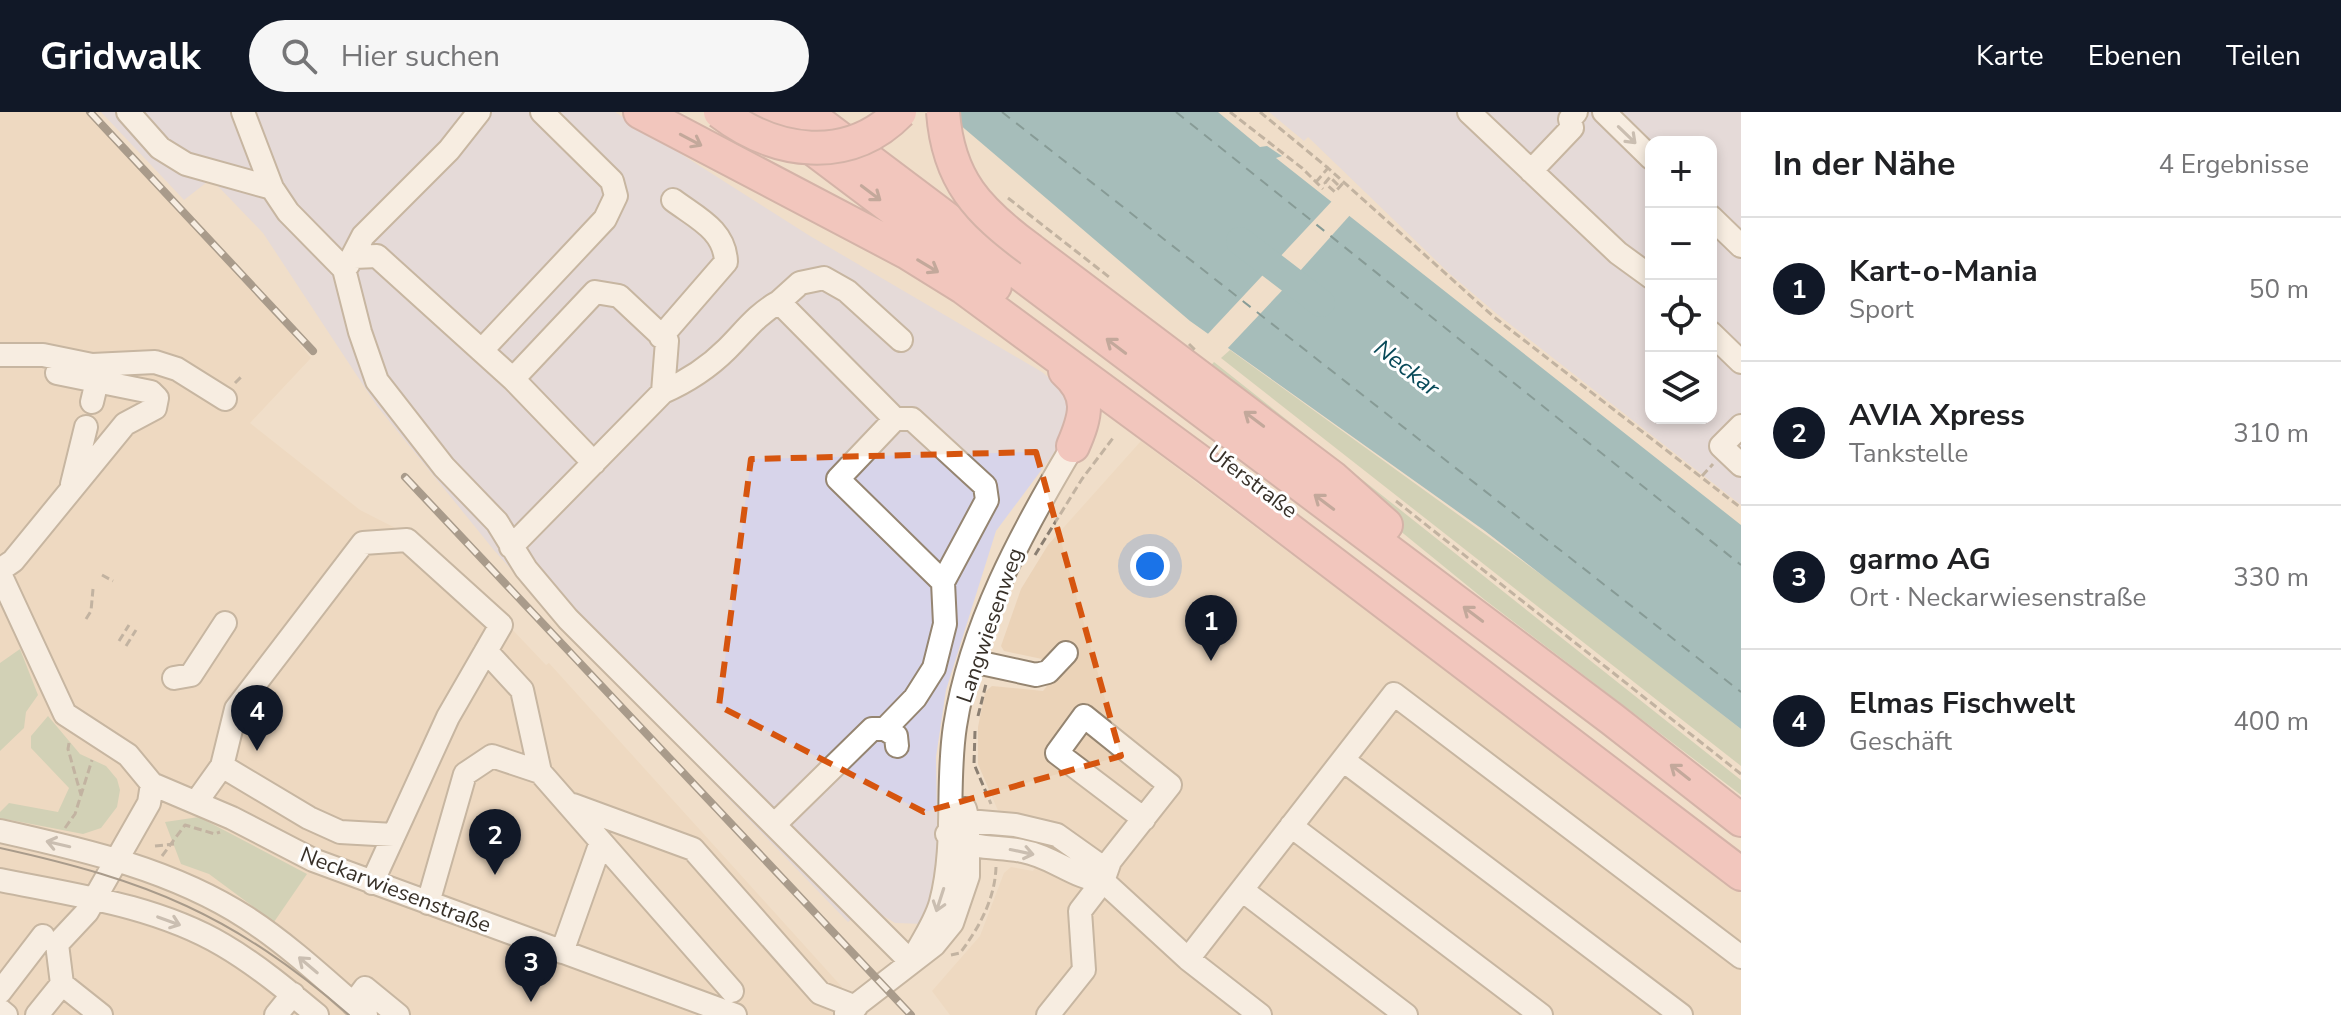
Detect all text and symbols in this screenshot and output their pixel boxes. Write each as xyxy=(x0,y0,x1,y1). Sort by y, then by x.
search box xyxy=(249,20,809,92)
text: Gridwalk xyxy=(40,31,201,82)
icon: search xyxy=(277,34,321,78)
text: Hier suchen xyxy=(341,36,500,77)
text: Karte xyxy=(1976,37,2044,75)
text: Ebenen xyxy=(2088,37,2182,75)
text: Teilen xyxy=(2226,37,2301,75)
one-way arrow xyxy=(1617,125,1636,144)
one-way arrow xyxy=(679,133,702,149)
map controls xyxy=(1645,136,1717,424)
button: + xyxy=(1645,136,1717,208)
text: In der Nähe xyxy=(1773,141,1955,187)
text: 4 Ergebnisse xyxy=(2159,147,2309,182)
one-way arrow xyxy=(860,184,882,201)
button: − xyxy=(1645,208,1717,280)
text: Kart-o-Mania xyxy=(1849,251,2038,292)
one-way arrow xyxy=(916,258,939,274)
text: 1 xyxy=(1791,272,1807,307)
text: 50 m xyxy=(2249,272,2309,307)
button: locate xyxy=(1645,280,1717,352)
text: Sport xyxy=(1849,292,1914,327)
water label: Neckar xyxy=(1368,332,1447,405)
one-way arrow xyxy=(1106,337,1127,354)
button: layers xyxy=(1645,352,1717,424)
text: AVIA Xpress xyxy=(1849,395,2025,436)
one-way arrow xyxy=(1244,410,1265,427)
text: 2 xyxy=(1791,416,1807,451)
text: 310 m xyxy=(2233,416,2309,451)
text: Tankstelle xyxy=(1849,436,1968,471)
street label: Uferstraße xyxy=(1201,438,1303,525)
one-way arrow xyxy=(1314,494,1335,511)
text: garmo AG xyxy=(1849,539,1991,580)
street label: Langwiesenweg xyxy=(949,544,1030,707)
your location xyxy=(1130,546,1170,586)
text: 3 xyxy=(1791,560,1807,595)
text: 330 m xyxy=(2233,560,2309,595)
text: Ort · Neckarwiesenstraße xyxy=(1849,580,2146,615)
pin: 1 xyxy=(1185,595,1237,661)
one-way arrow xyxy=(1463,606,1484,623)
text: Elmas Fischwelt xyxy=(1849,683,2075,724)
pin: 4 xyxy=(231,685,283,751)
text: 4 xyxy=(1791,704,1807,739)
text: 400 m xyxy=(2233,704,2309,739)
text: Geschäft xyxy=(1849,724,1952,759)
one-way arrow xyxy=(1670,763,1691,781)
pin: 2 xyxy=(469,809,521,875)
one-way arrow xyxy=(45,836,71,851)
street label: Neckarwiesenstraße xyxy=(296,840,495,940)
one-way arrow xyxy=(1008,845,1034,860)
one-way arrow xyxy=(932,887,947,913)
one-way arrow xyxy=(156,914,181,929)
pin: 3 xyxy=(505,936,557,1002)
one-way arrow xyxy=(299,956,319,974)

